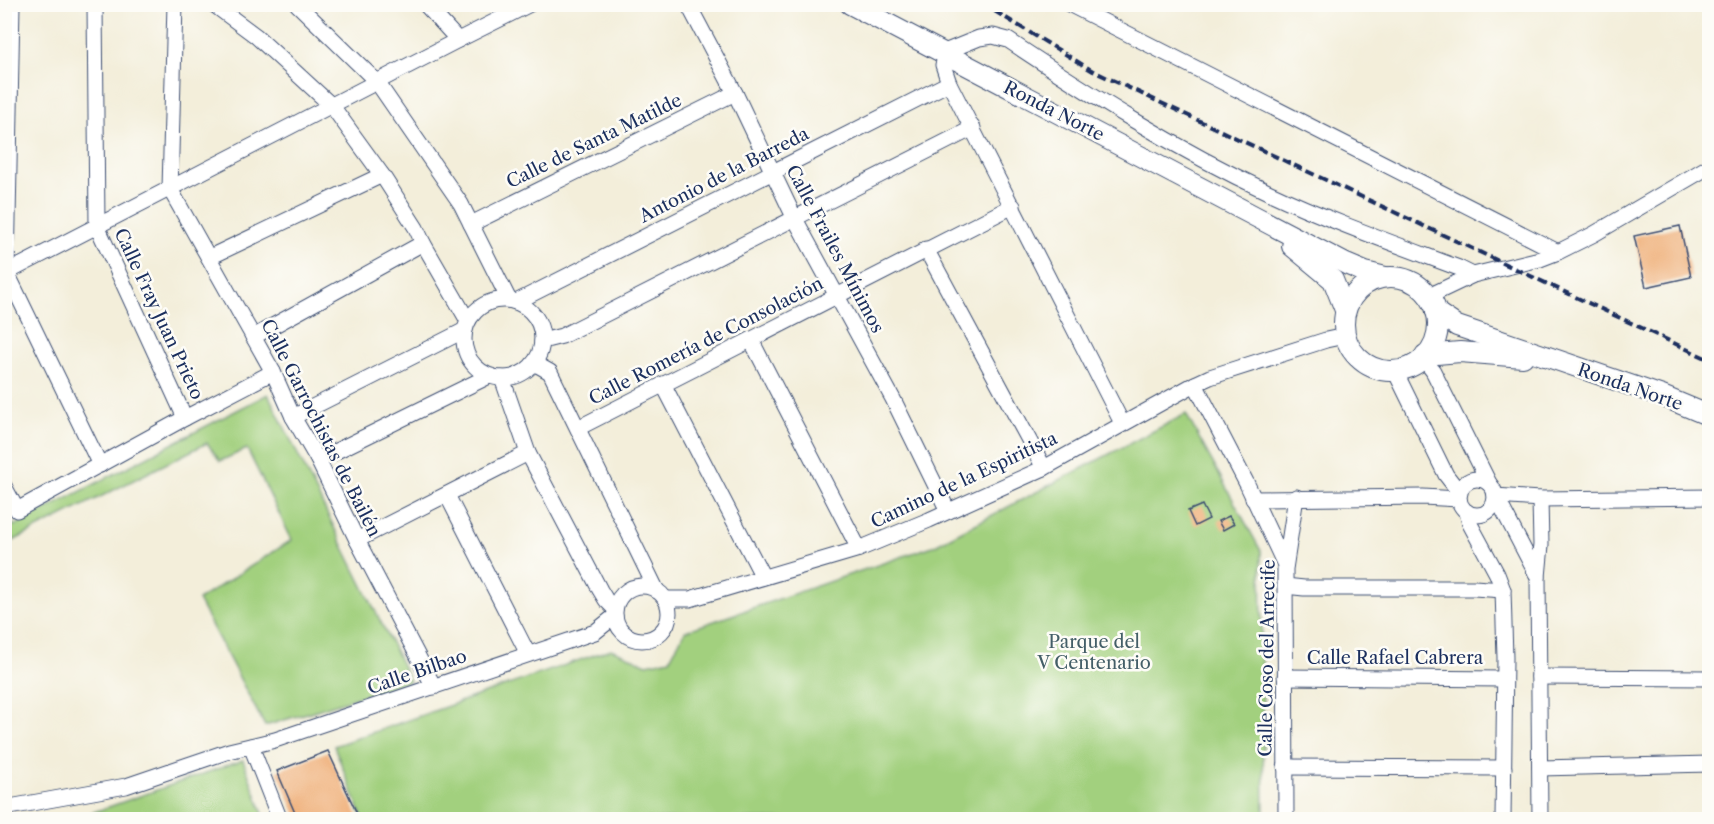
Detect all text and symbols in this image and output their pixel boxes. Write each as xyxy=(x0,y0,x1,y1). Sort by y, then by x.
street label: Ronda Norte xyxy=(1000,76,1108,146)
street label: Calle de Santa Matilde xyxy=(503,89,685,193)
street label: Antonio de la Barreda xyxy=(635,122,813,228)
street label: Calle Frailes Mínimos xyxy=(781,161,889,337)
street label: Calle Fray Juan Prieto xyxy=(110,225,208,403)
street label: Calle Romería de Consolación xyxy=(585,272,827,410)
street label: Calle Garrochistas de Bailén xyxy=(256,315,386,541)
street label: Ronda Norte xyxy=(1574,359,1686,415)
street label: Camino de la Espiritista xyxy=(867,427,1061,533)
street label: Calle Coso del Arrecife xyxy=(1254,559,1280,757)
park label: Parque del V Centenario xyxy=(1036,631,1151,674)
street label: Calle Bilbao xyxy=(364,645,470,699)
street label: Calle Rafael Cabrera xyxy=(1307,647,1484,669)

